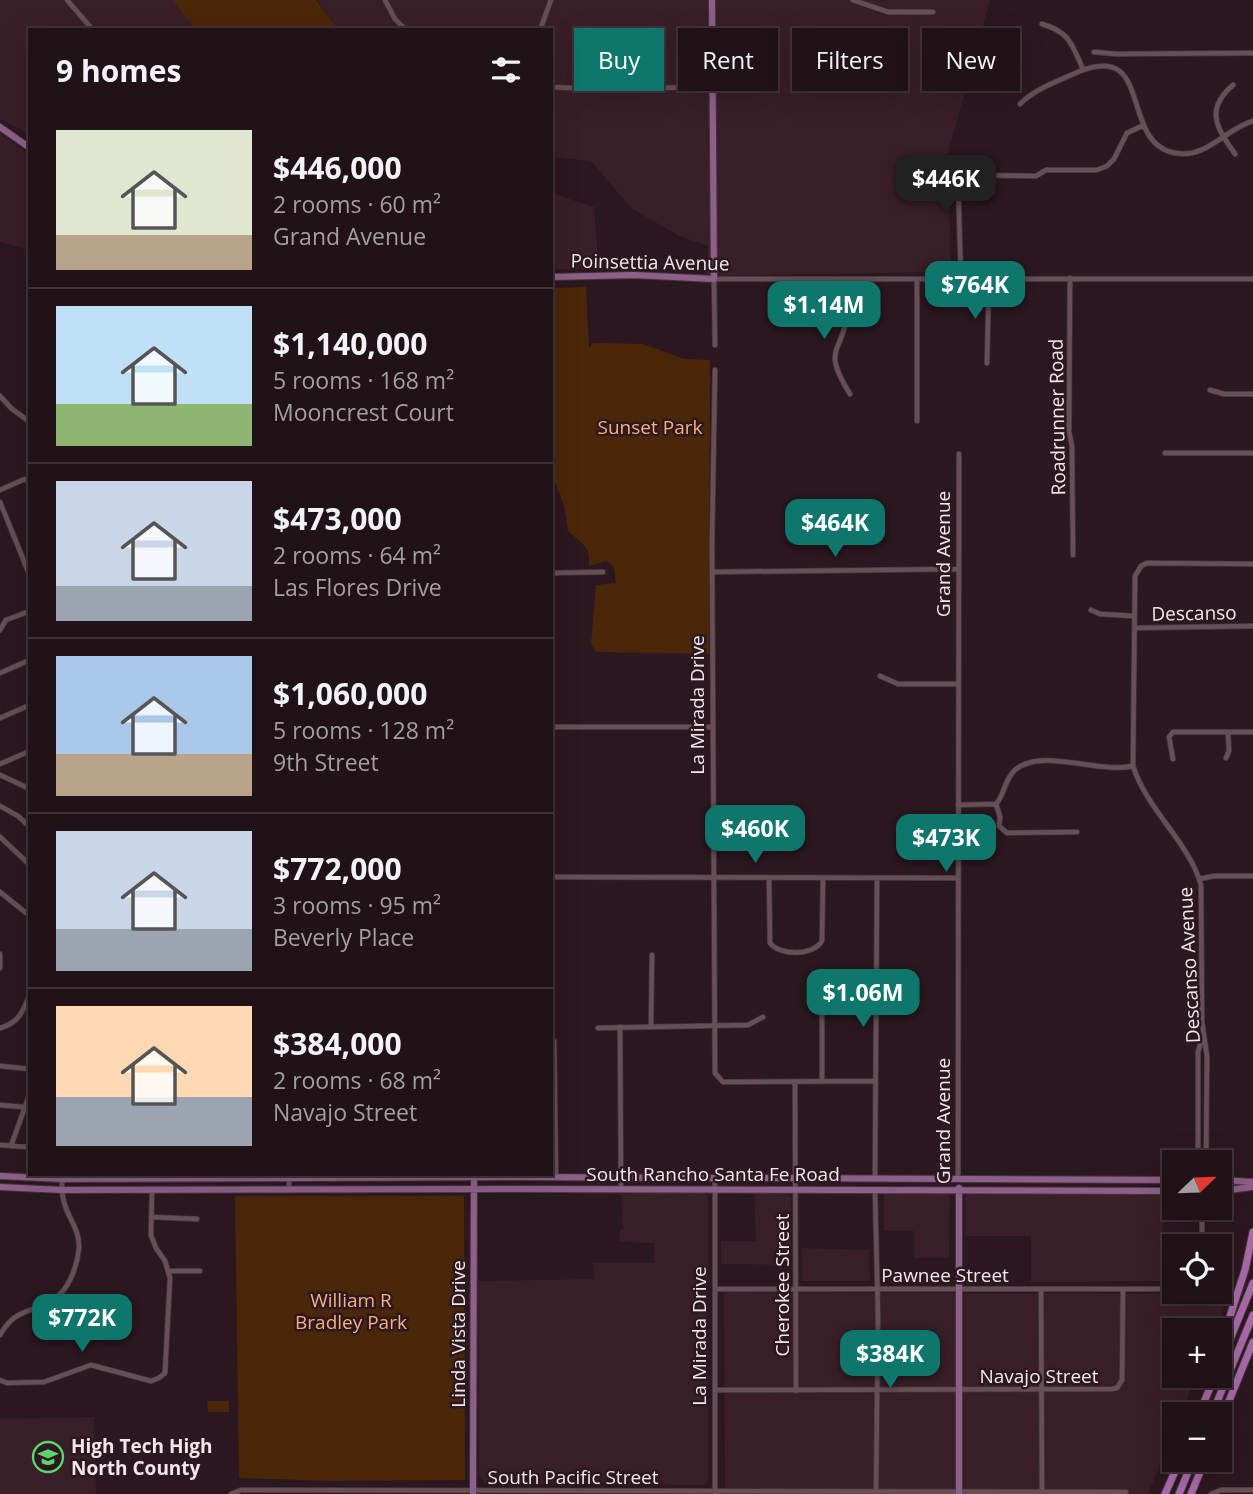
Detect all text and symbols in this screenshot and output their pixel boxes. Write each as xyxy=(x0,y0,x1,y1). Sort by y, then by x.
chip: Buy xyxy=(574,28,664,91)
chip: Rent xyxy=(678,28,778,91)
chip: Filters xyxy=(792,28,908,91)
chip: New xyxy=(922,28,1020,91)
text: 9 homes xyxy=(56,50,181,91)
icon: filters xyxy=(487,51,525,89)
text: $446,000 xyxy=(273,147,402,188)
pin: $446K xyxy=(897,156,995,215)
icon: home xyxy=(112,158,196,242)
text: $446K xyxy=(912,162,980,194)
text: 2 rooms · 60 m² xyxy=(273,188,441,220)
text: Grand Avenue xyxy=(273,220,426,252)
street label: Poinsettia Avenue xyxy=(570,248,730,276)
pin: $764K xyxy=(926,262,1024,321)
text: $764K xyxy=(941,268,1009,300)
pin: $1.14M xyxy=(767,282,881,341)
text: $1.14M xyxy=(784,288,864,320)
text: $1,140,000 xyxy=(273,323,427,364)
icon: home xyxy=(112,334,196,418)
street label: Roadrunner Road xyxy=(1043,338,1071,496)
text: 5 rooms · 168 m² xyxy=(273,364,454,396)
text: Mooncrest Court xyxy=(273,396,454,428)
park label: Sunset Park xyxy=(598,414,702,440)
street label: Grand Avenue xyxy=(930,491,956,617)
text: $473,000 xyxy=(273,498,402,539)
pin: $464K xyxy=(786,500,884,559)
text: $464K xyxy=(801,506,869,538)
icon: home xyxy=(112,509,196,593)
text: 2 rooms · 64 m² xyxy=(273,539,441,571)
text: Las Flores Drive xyxy=(273,571,442,603)
street label: Descanso xyxy=(1151,599,1237,627)
street label: La Mirada Drive xyxy=(684,635,710,775)
text: $1,060,000 xyxy=(273,673,427,714)
icon: home xyxy=(112,684,196,768)
text: 5 rooms · 128 m² xyxy=(273,714,454,746)
text: 9th Street xyxy=(273,746,379,778)
pin: $460K xyxy=(706,806,804,865)
text: $460K xyxy=(721,812,789,844)
pin: $473K xyxy=(897,814,995,874)
text: $473K xyxy=(912,821,980,853)
text: $772,000 xyxy=(273,848,402,889)
icon: home xyxy=(112,859,196,943)
street label: Descanso Avenue xyxy=(1172,886,1206,1044)
text: 3 rooms · 95 m² xyxy=(273,889,441,921)
text: Beverly Place xyxy=(273,921,414,953)
pin: $1.06M xyxy=(806,970,920,1029)
text: $1.06M xyxy=(823,976,903,1008)
text: $384,000 xyxy=(273,1023,402,1064)
icon: home xyxy=(112,1034,196,1118)
street label: Grand Avenue xyxy=(930,1058,956,1184)
text: 2 rooms · 68 m² xyxy=(273,1064,441,1096)
text: Navajo Street xyxy=(273,1096,417,1128)
north arrow xyxy=(1162,1150,1232,1220)
map controls xyxy=(1162,1150,1232,1472)
street label: South Rancho Santa Fe Road xyxy=(586,1161,840,1187)
street label: Cherokee Street xyxy=(769,1213,795,1356)
button: locate xyxy=(1162,1234,1232,1304)
street label: Linda Vista Drive xyxy=(445,1260,471,1408)
street label: Pawnee Street xyxy=(881,1262,1009,1288)
street label: La Mirada Drive xyxy=(686,1266,712,1406)
park label: William R Bradley Park xyxy=(295,1287,407,1335)
pin: $772K xyxy=(33,1294,131,1354)
text: $772K xyxy=(48,1301,116,1333)
button: + xyxy=(1162,1318,1232,1388)
pin: $384K xyxy=(841,1330,939,1390)
text: $384K xyxy=(856,1337,924,1369)
street label: Navajo Street xyxy=(979,1363,1099,1389)
button: − xyxy=(1162,1402,1232,1472)
place label: High Tech High North County xyxy=(71,1433,212,1481)
school or university icon: High Tech High North County xyxy=(31,1440,65,1474)
street label: South Pacific Street xyxy=(487,1464,659,1490)

